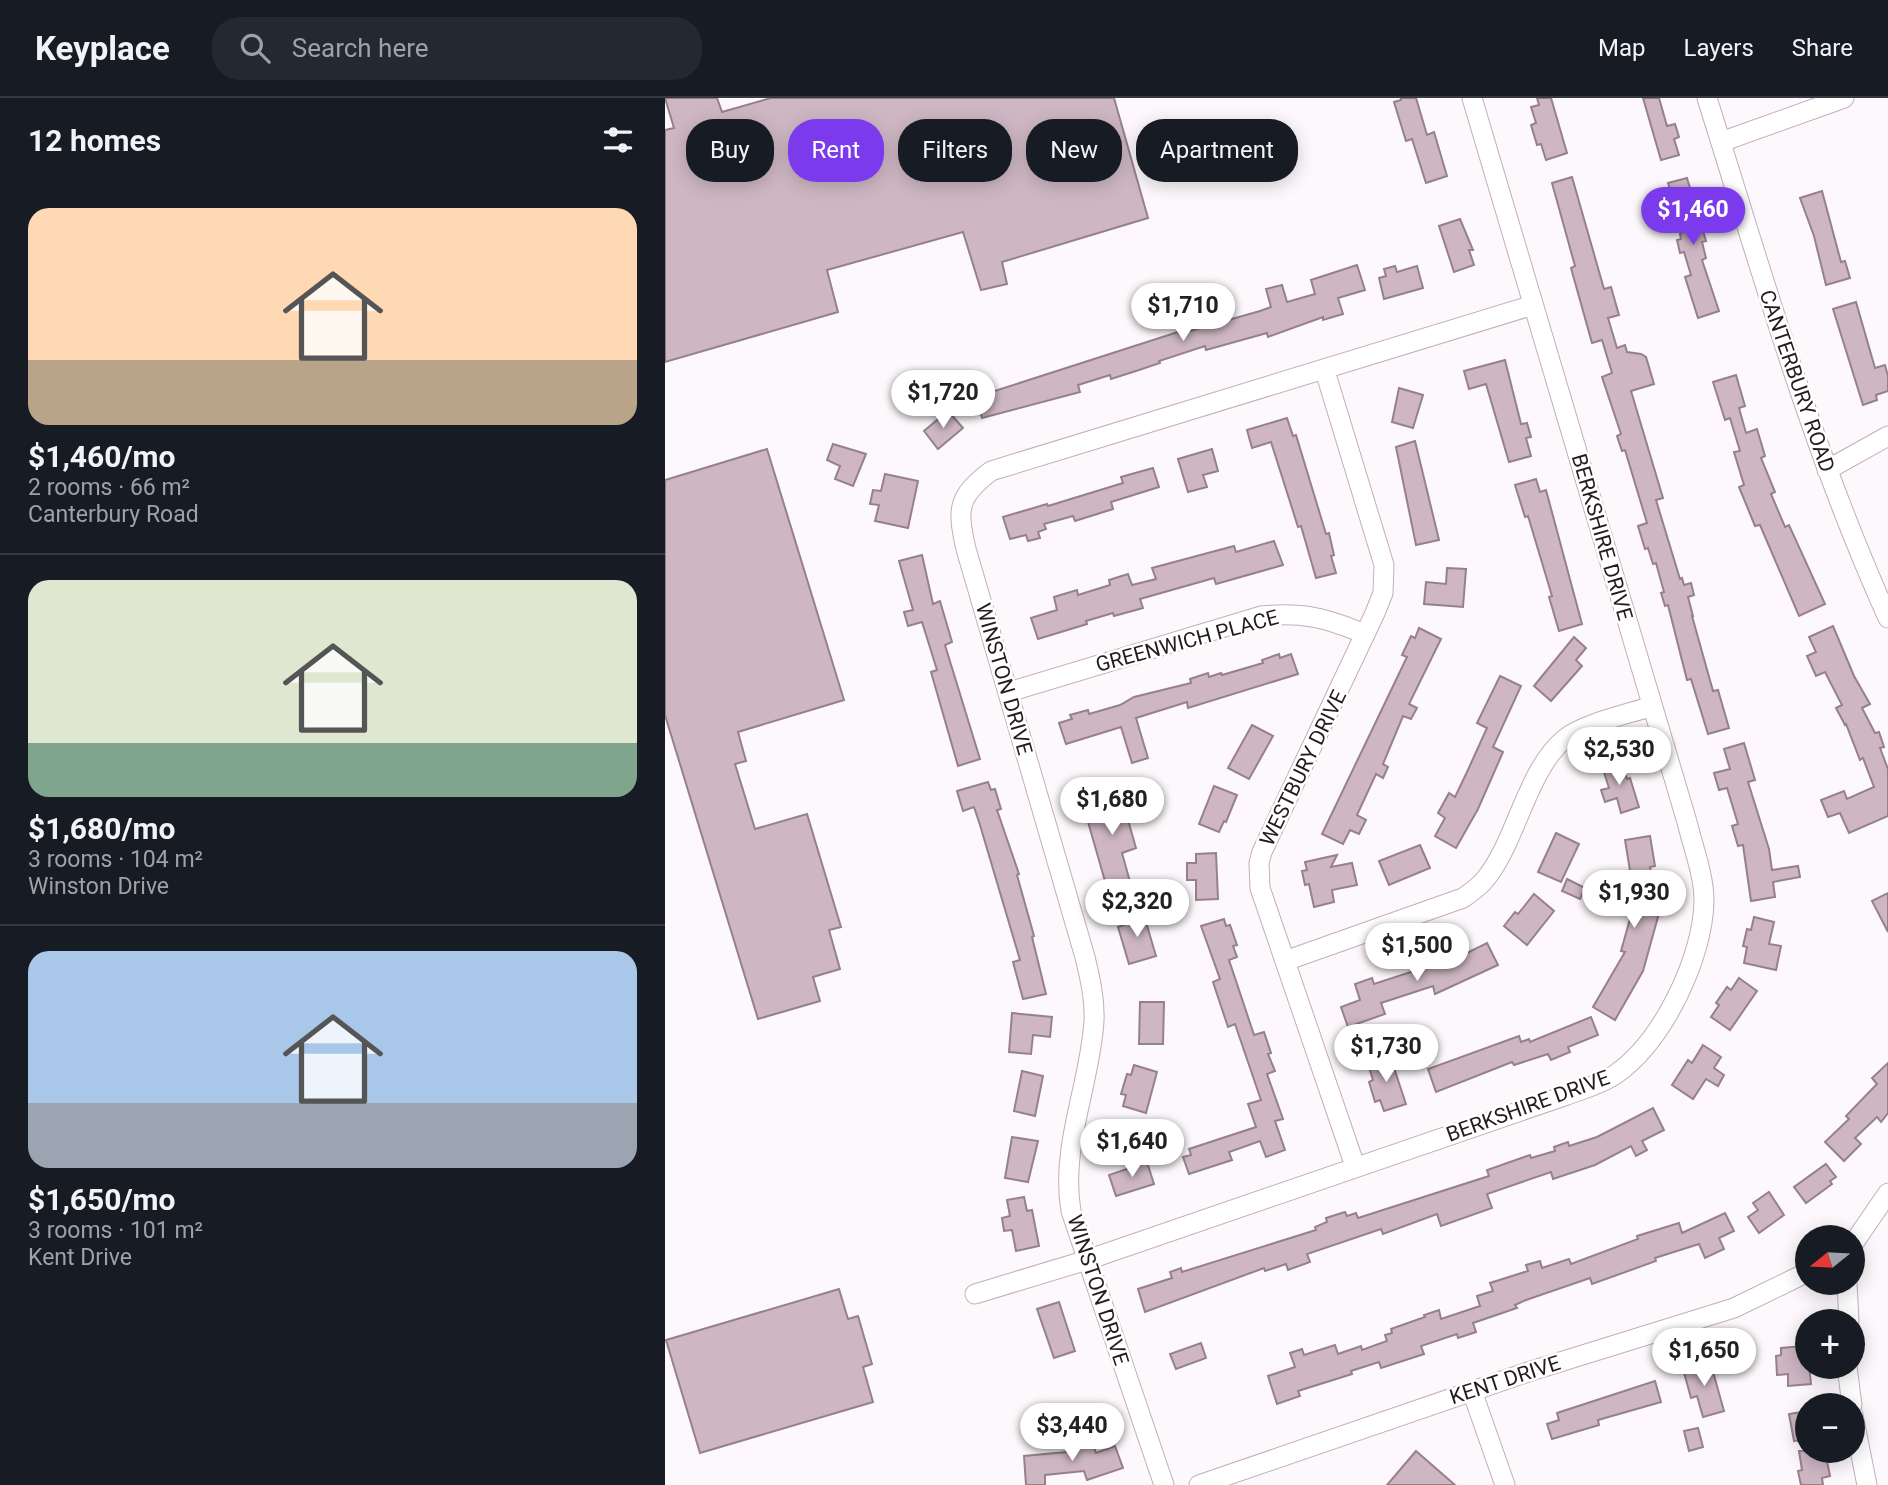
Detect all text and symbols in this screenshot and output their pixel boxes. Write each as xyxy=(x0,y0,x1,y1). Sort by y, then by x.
search box xyxy=(212,17,702,80)
text: Keyplace xyxy=(35,29,170,68)
icon: search xyxy=(236,29,274,67)
text: Search here xyxy=(292,33,429,63)
text: Map xyxy=(1598,34,1646,62)
text: Layers xyxy=(1684,34,1754,62)
text: Share xyxy=(1792,34,1853,62)
chip: Buy xyxy=(686,119,774,182)
chip: Rent xyxy=(788,119,884,182)
chip: Filters xyxy=(898,119,1012,182)
chip: New xyxy=(1026,119,1122,182)
chip: Apartment xyxy=(1136,119,1298,182)
icon: filters xyxy=(599,121,637,159)
text: 12 homes xyxy=(28,123,161,158)
pin: $1,460 xyxy=(1636,188,1750,247)
text: $1,460 xyxy=(1657,196,1729,223)
icon: home xyxy=(270,253,396,379)
pin: $1,710 xyxy=(1126,284,1240,343)
street label: CANTERBURY ROAD xyxy=(1755,287,1839,475)
text: $1,710 xyxy=(1147,292,1219,319)
pin: $1,720 xyxy=(886,370,1000,430)
text: $1,720 xyxy=(907,379,979,406)
text: $1,460/mo xyxy=(28,439,176,474)
street label: BERKSHIRE DRIVE xyxy=(1567,451,1637,623)
text: 2 rooms · 66 m² xyxy=(28,474,190,501)
text: Canterbury Road xyxy=(28,501,199,528)
street label: WINSTON DRIVE xyxy=(971,601,1037,758)
street label: GREENWICH PLACE xyxy=(1093,605,1281,677)
icon: home xyxy=(270,625,396,751)
street label: WESTBURY DRIVE xyxy=(1255,686,1351,850)
pin: $2,530 xyxy=(1562,728,1676,787)
text: $2,530 xyxy=(1583,736,1655,763)
pin: $1,680 xyxy=(1055,778,1169,837)
text: $1,680 xyxy=(1076,786,1148,813)
text: $1,680/mo xyxy=(28,811,176,846)
text: 3 rooms · 104 m² xyxy=(28,846,203,873)
pin: $1,930 xyxy=(1577,870,1691,930)
text: Winston Drive xyxy=(28,873,169,900)
text: $1,930 xyxy=(1598,879,1670,906)
pin: $2,320 xyxy=(1080,880,1194,939)
text: $2,320 xyxy=(1101,888,1173,915)
pin: $1,500 xyxy=(1360,924,1474,983)
text: $1,500 xyxy=(1381,932,1453,959)
icon: home xyxy=(270,996,396,1122)
pin: $1,730 xyxy=(1329,1024,1443,1084)
text: $1,730 xyxy=(1350,1033,1422,1060)
street label: BERKSHIRE DRIVE xyxy=(1443,1065,1613,1147)
pin: $1,640 xyxy=(1075,1119,1189,1179)
text: $1,640 xyxy=(1096,1128,1168,1155)
text: $1,650/mo xyxy=(28,1182,176,1217)
street label: WINSTON DRIVE xyxy=(1062,1212,1134,1368)
text: 3 rooms · 101 m² xyxy=(28,1217,203,1244)
north arrow xyxy=(1795,1225,1865,1295)
map controls xyxy=(1795,1225,1865,1463)
text: Kent Drive xyxy=(28,1244,132,1271)
button: + xyxy=(1795,1309,1865,1379)
pin: $1,650 xyxy=(1647,1328,1761,1388)
text: $1,650 xyxy=(1668,1337,1740,1364)
street label: KENT DRIVE xyxy=(1447,1351,1563,1409)
button: − xyxy=(1795,1393,1865,1463)
pin: $3,440 xyxy=(1015,1404,1129,1463)
text: $3,440 xyxy=(1036,1412,1108,1439)

